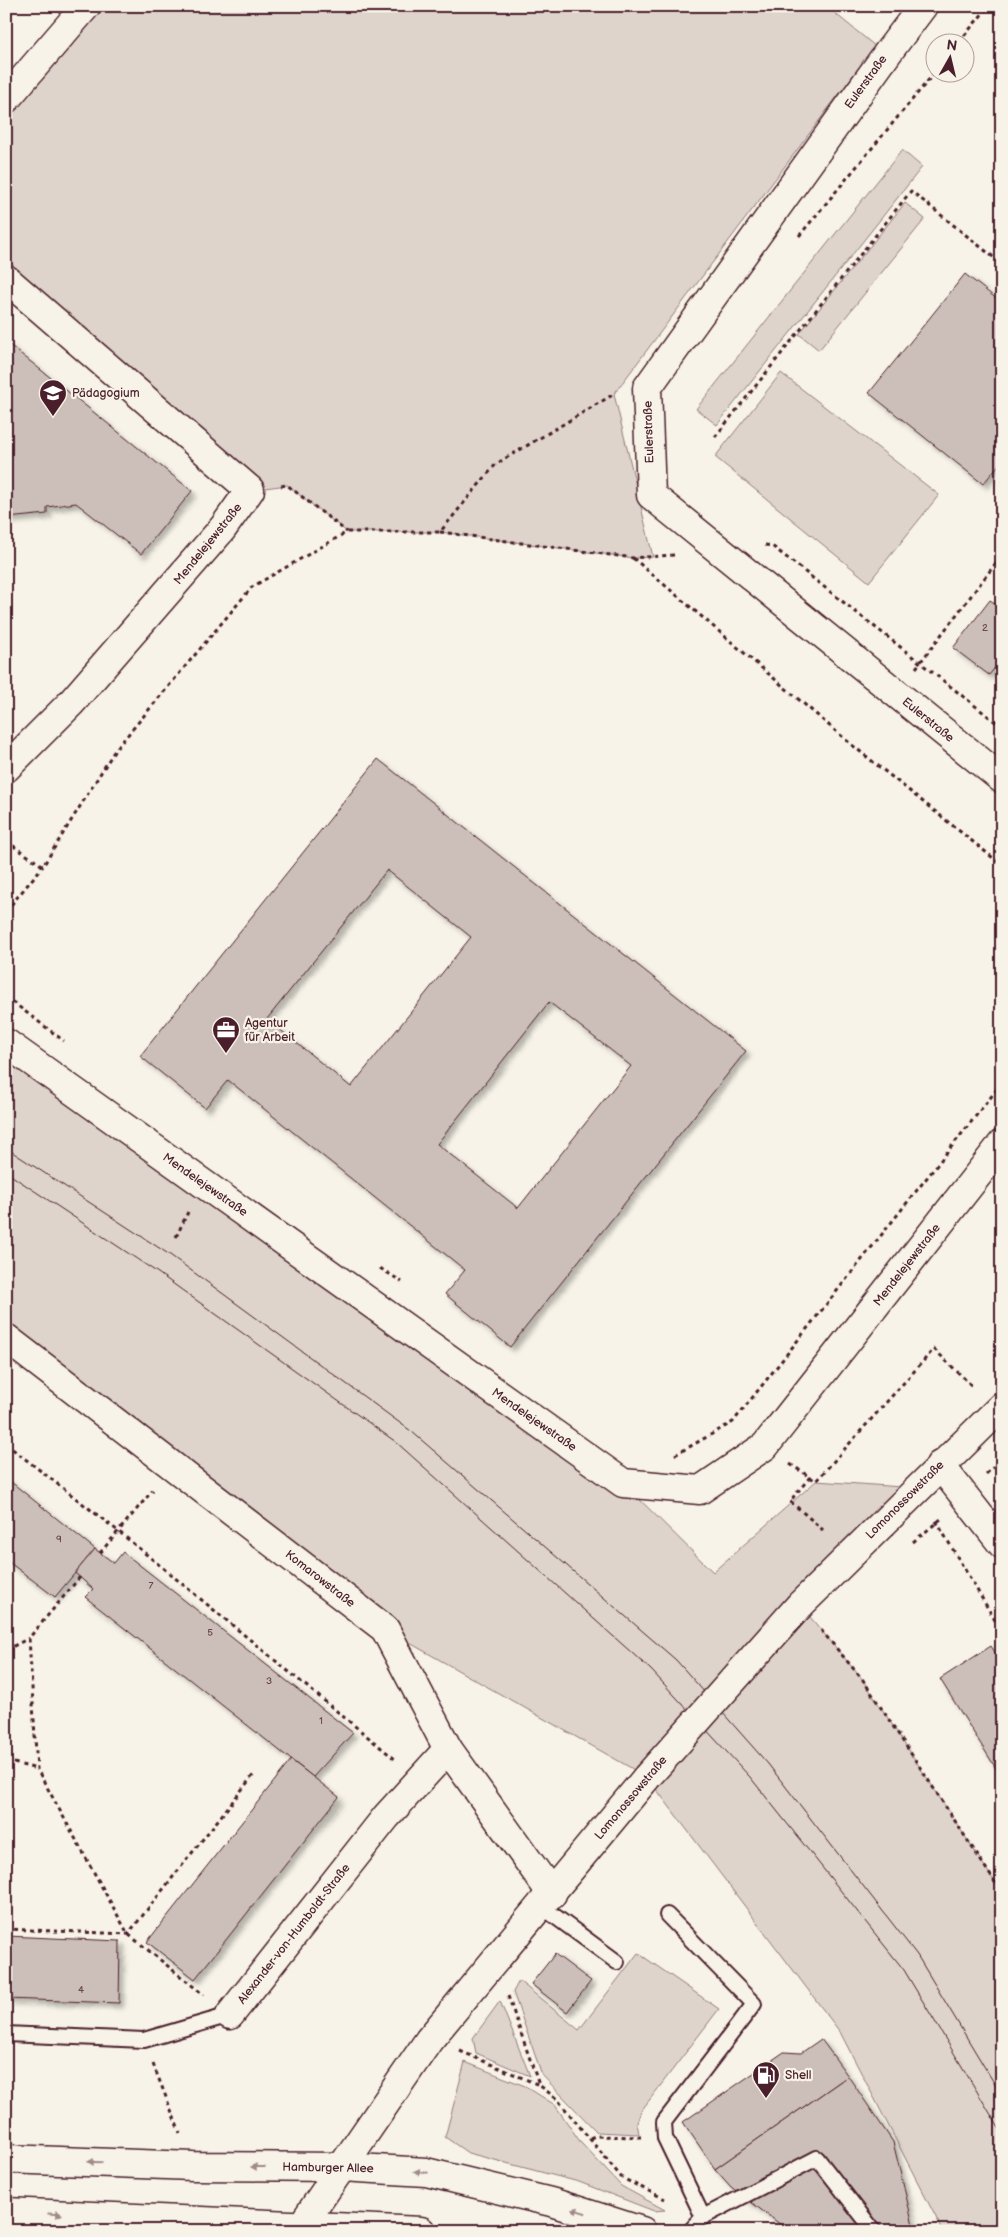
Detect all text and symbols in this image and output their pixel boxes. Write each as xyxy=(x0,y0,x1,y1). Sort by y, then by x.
north arrow xyxy=(926,32,976,82)
text: N xyxy=(945,36,958,55)
street label: Eulerstraße xyxy=(842,52,890,112)
school or university icon: Pädagogium xyxy=(38,378,68,417)
place label: Pädagogium xyxy=(72,386,140,401)
street label: Eulerstraße xyxy=(640,400,658,464)
street label: Mendelejewstraße xyxy=(171,500,245,588)
house number: 2 xyxy=(982,622,988,634)
street label: Eulerstraße xyxy=(899,694,957,746)
office icon: Agentur für Arbeit xyxy=(211,1015,241,1054)
place label: Agentur für Arbeit xyxy=(245,1016,295,1045)
street label: Mendelejewstraße xyxy=(160,1150,250,1220)
street label: Mendelejewstraße xyxy=(870,1221,944,1309)
street label: Mendelejewstraße xyxy=(489,1385,579,1455)
street label: Lomonossowstraße xyxy=(863,1458,947,1542)
house number: 9 xyxy=(56,1533,62,1545)
street label: Komarowstraße xyxy=(282,1547,358,1611)
house number: 7 xyxy=(149,1580,154,1592)
house number: 5 xyxy=(207,1627,213,1639)
house number: 3 xyxy=(266,1675,272,1687)
house number: 1 xyxy=(319,1715,323,1727)
street label: Lomonossowstraße xyxy=(592,1753,670,1843)
street label: Alexander-von-Humboldt-Straße xyxy=(235,1861,353,2007)
house number: 4 xyxy=(78,1984,84,1996)
fuel station icon: Shell xyxy=(751,2060,781,2099)
place label: Shell xyxy=(785,2068,811,2083)
one-way arrow xyxy=(87,2158,103,2166)
street label: Hamburger Allee xyxy=(282,2160,374,2176)
one-way arrow xyxy=(249,2163,265,2171)
one-way arrow xyxy=(413,2168,429,2176)
one-way arrow xyxy=(572,2206,587,2214)
one-way arrow xyxy=(47,2211,63,2219)

